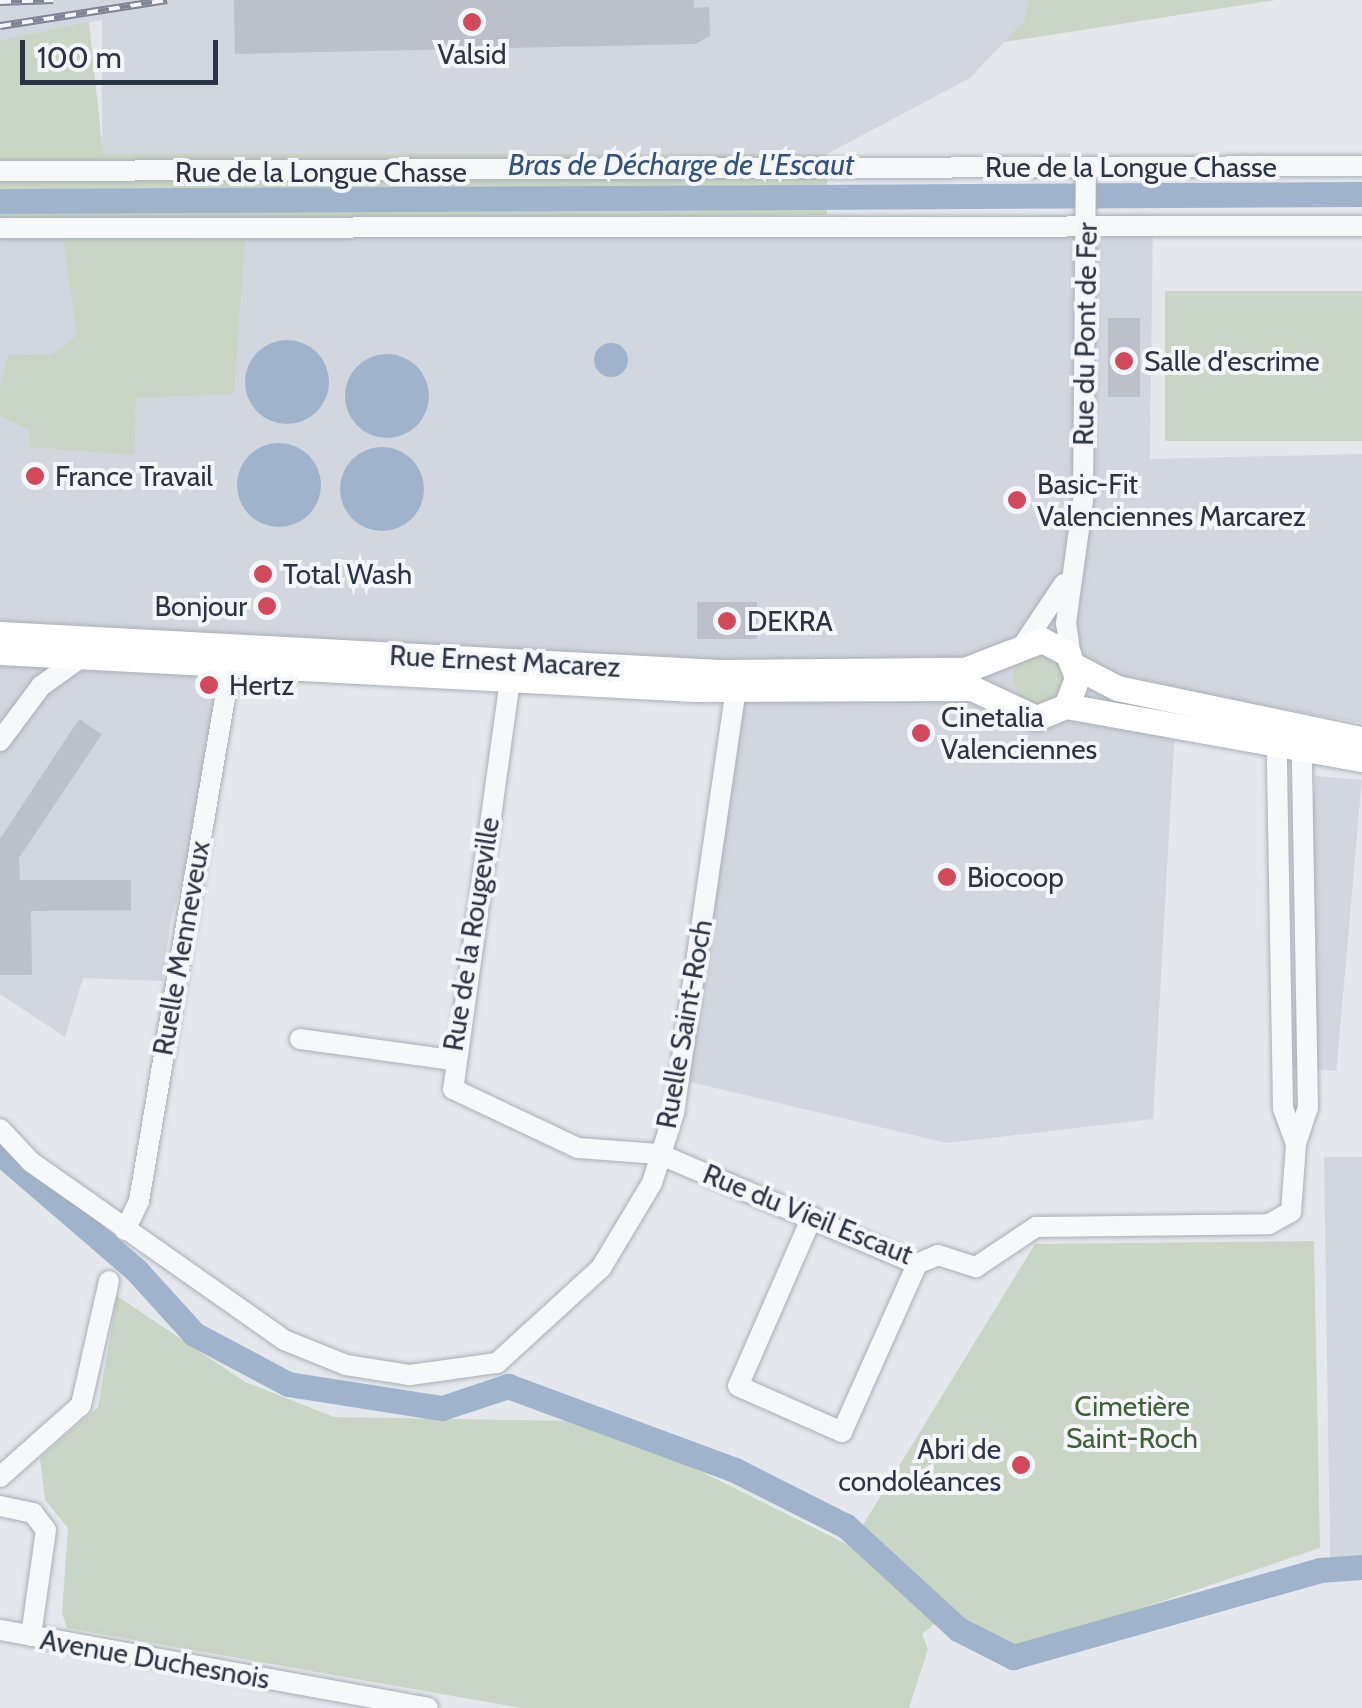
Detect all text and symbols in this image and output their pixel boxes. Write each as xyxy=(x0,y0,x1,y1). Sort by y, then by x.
marker: Valsid xyxy=(461,11,483,33)
scale bar xyxy=(25,20,222,82)
place label: Valsid xyxy=(437,37,507,71)
text: 100 m xyxy=(37,39,122,76)
water label: Bras de Décharge de L'Escaut xyxy=(508,147,854,183)
street label: Rue de la Longue Chasse xyxy=(985,150,1277,184)
street label: Rue de la Longue Chasse xyxy=(175,155,467,189)
street label: Rue du Pont de Fer xyxy=(1066,222,1104,446)
place label: Salle d'escrime xyxy=(1144,344,1320,378)
marker: Salle d'escrime xyxy=(1113,350,1135,372)
place label: France Travail xyxy=(55,459,213,493)
marker: France Travail xyxy=(24,465,46,487)
place label: Basic-Fit Valenciennes Marcarez xyxy=(1037,467,1306,533)
marker: Basic-Fit Valenciennes Marcarez xyxy=(1006,489,1028,511)
place label: Total Wash xyxy=(283,557,412,591)
marker: Total Wash xyxy=(252,563,274,585)
place label: Bonjour xyxy=(154,589,247,623)
marker: Bonjour xyxy=(256,595,278,617)
place label: DEKRA xyxy=(747,604,833,638)
marker: DEKRA xyxy=(716,610,738,632)
street label: Rue Ernest Macarez xyxy=(389,638,621,684)
place label: Hertz xyxy=(229,668,294,702)
marker: Hertz xyxy=(198,674,220,696)
place label: Cinetalia Valenciennes xyxy=(941,700,1097,766)
marker: Cinetalia Valenciennes xyxy=(910,722,932,744)
street label: Rue de la Rougeville xyxy=(436,815,506,1053)
street label: Ruelle Menneveux xyxy=(146,838,216,1058)
place label: Biocoop xyxy=(967,860,1064,894)
marker: Biocoop xyxy=(936,866,958,888)
street label: Ruelle Saint-Roch xyxy=(649,917,719,1131)
street label: Rue du Vieil Escaut xyxy=(698,1157,918,1271)
park label: Cimetière Saint-Roch xyxy=(1066,1389,1198,1455)
place label: Abri de condoléances xyxy=(838,1432,1001,1498)
marker: Abri de condoléances xyxy=(1010,1454,1032,1476)
street label: Avenue Duchesnois xyxy=(38,1622,272,1696)

